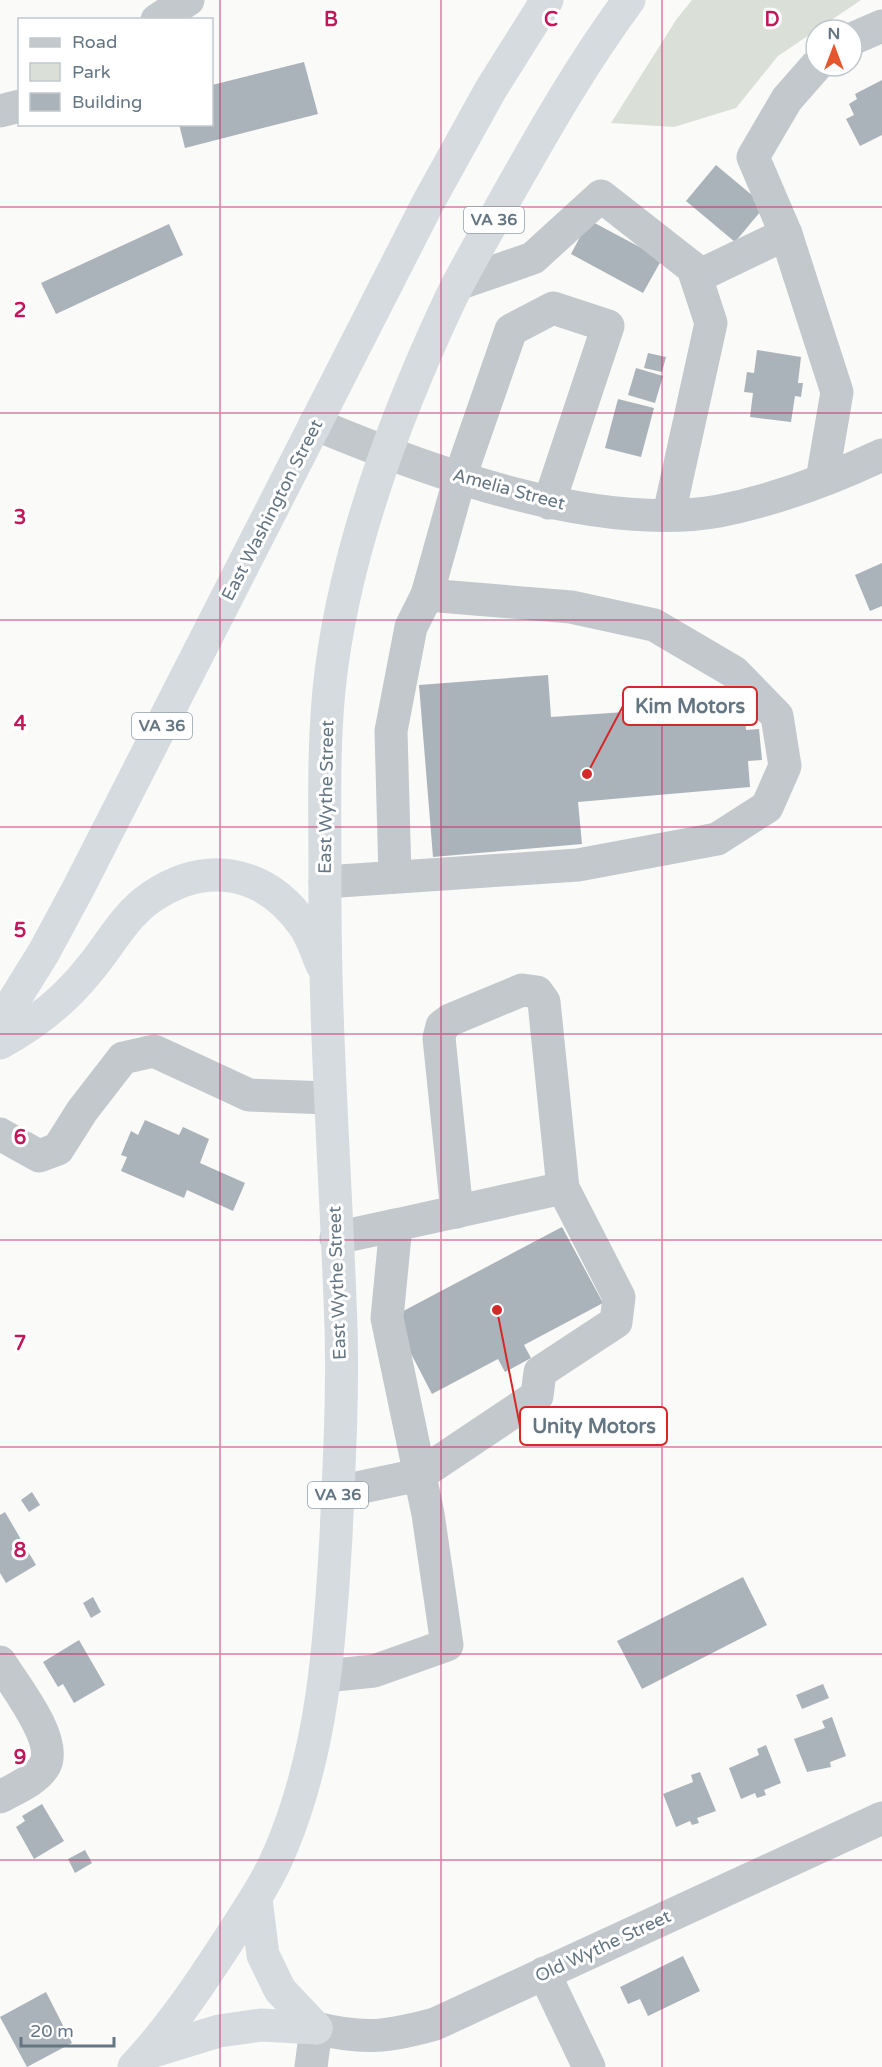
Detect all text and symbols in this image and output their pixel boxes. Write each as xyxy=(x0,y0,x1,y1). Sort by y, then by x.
text: B xyxy=(324,8,338,32)
text: C xyxy=(544,8,558,32)
text: D xyxy=(764,8,780,32)
legend xyxy=(18,18,213,126)
north arrow xyxy=(804,18,864,78)
text: N xyxy=(828,24,840,44)
text: Road xyxy=(72,31,117,53)
text: Park xyxy=(72,61,111,83)
text: Building xyxy=(72,91,142,113)
road number: VA 36 xyxy=(464,207,524,233)
text: 2 xyxy=(14,299,26,323)
street label: East Washington Street xyxy=(217,416,327,604)
street label: Amelia Street xyxy=(450,463,568,515)
text: 3 xyxy=(14,506,26,530)
callout: Kim Motors xyxy=(623,687,757,725)
text: Kim Motors xyxy=(635,695,745,719)
text: 4 xyxy=(14,712,27,736)
road number: VA 36 xyxy=(132,713,192,739)
street label: East Wythe Street xyxy=(314,720,338,874)
text: 5 xyxy=(14,919,26,943)
text: 6 xyxy=(14,1126,26,1150)
street label: East Wythe Street xyxy=(323,1206,351,1360)
text: 7 xyxy=(14,1332,26,1356)
callout: Unity Motors xyxy=(520,1407,667,1445)
text: Unity Motors xyxy=(532,1415,656,1439)
road number: VA 36 xyxy=(308,1482,368,1508)
text: 8 xyxy=(14,1539,26,1563)
text: 9 xyxy=(14,1746,26,1770)
street label: Old Wythe Street xyxy=(532,1905,674,1987)
scale bar xyxy=(21,2010,114,2048)
text: 20 m xyxy=(30,2020,74,2042)

